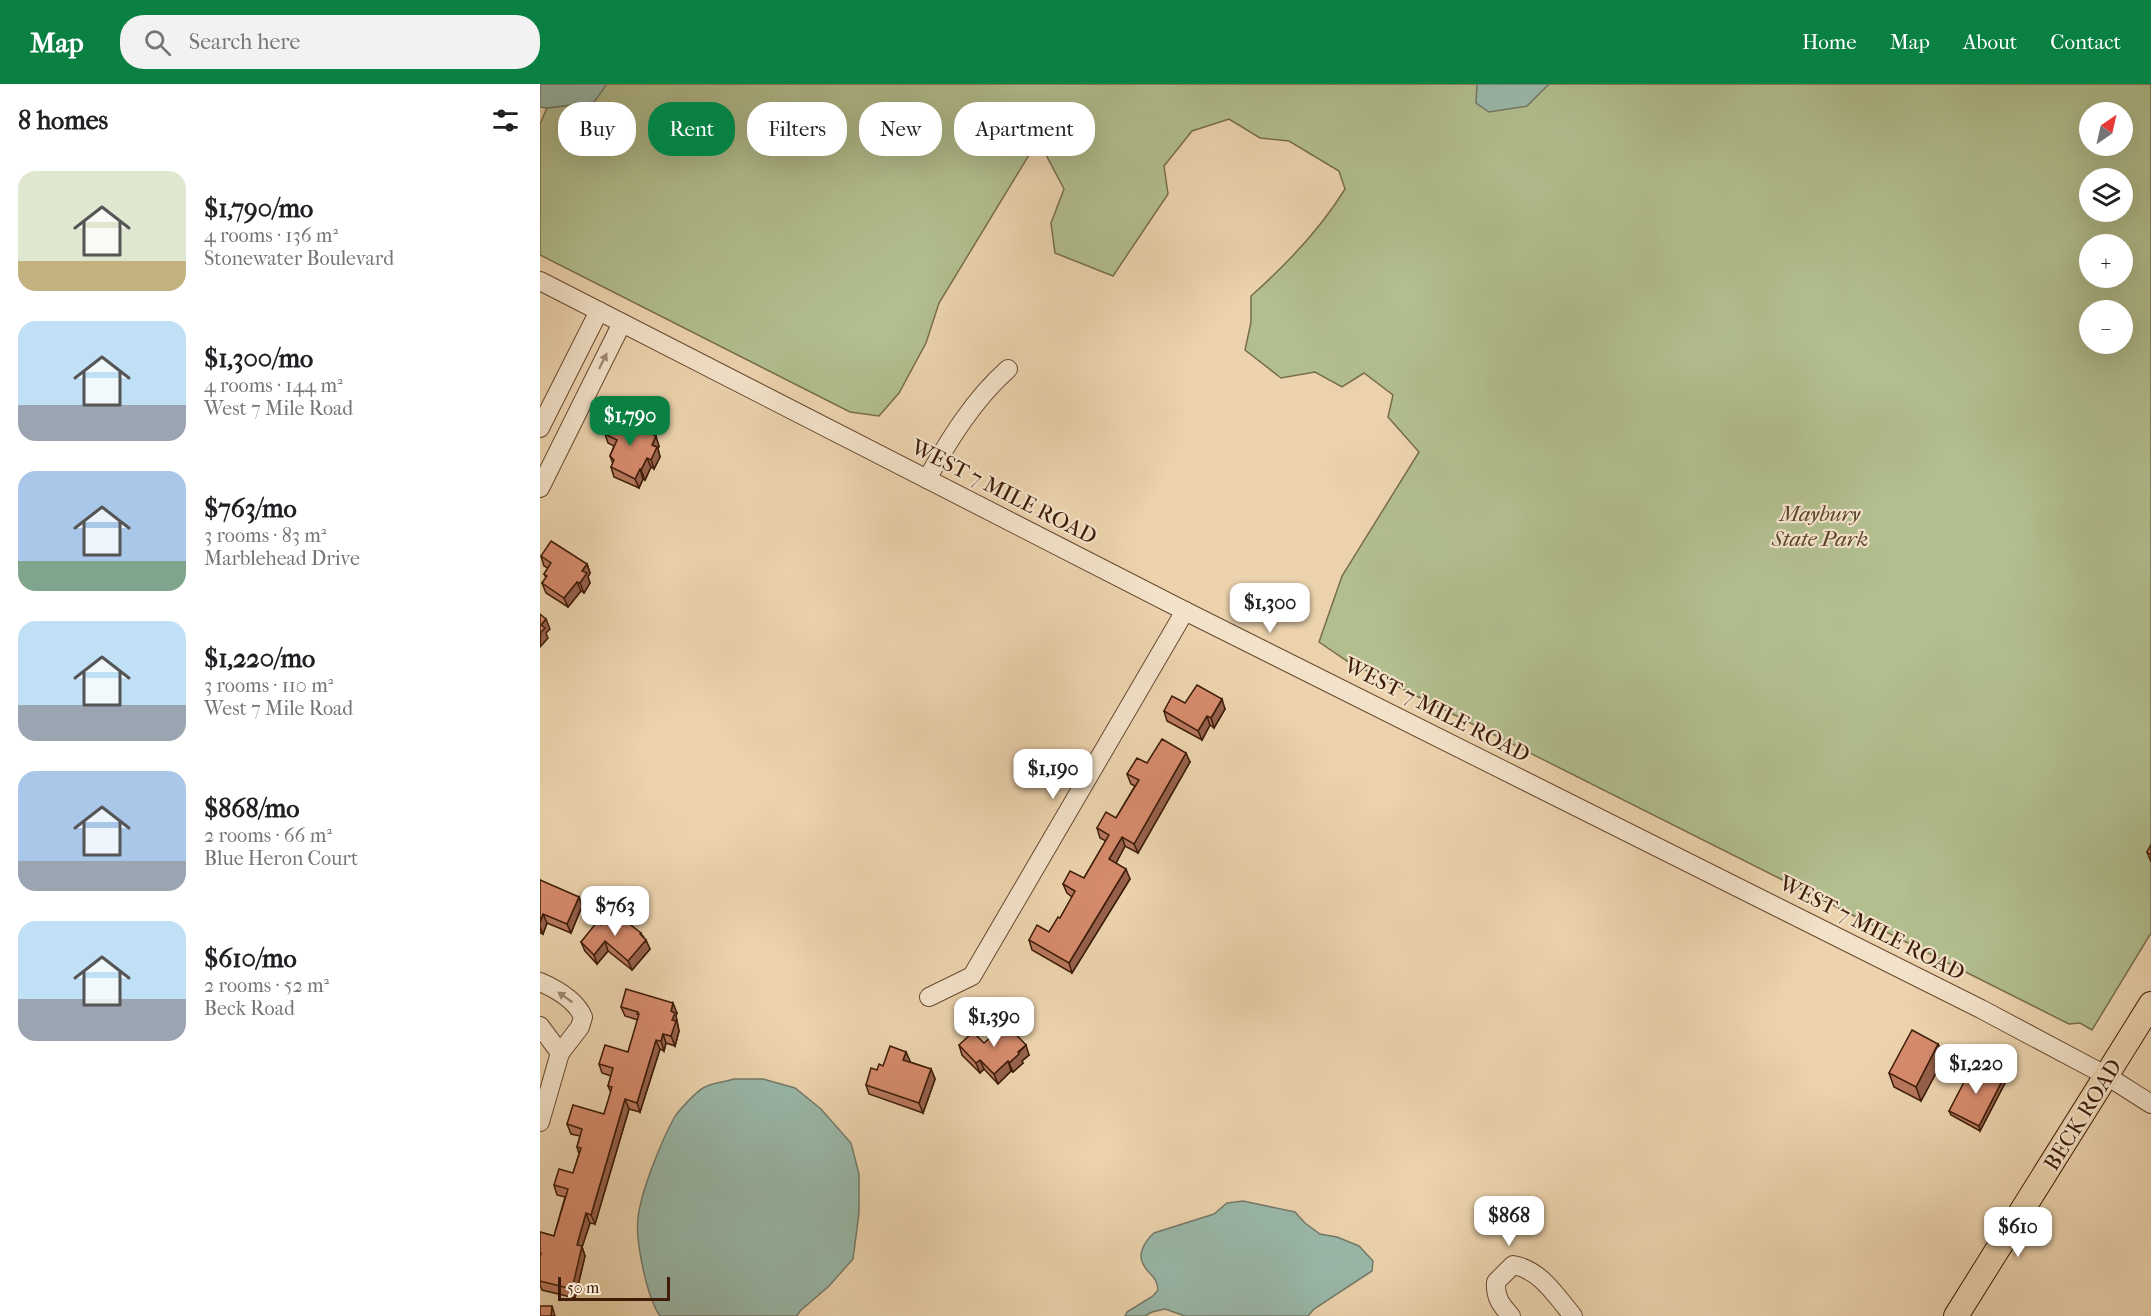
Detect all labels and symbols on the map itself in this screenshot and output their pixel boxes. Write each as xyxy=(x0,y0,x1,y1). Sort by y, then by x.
north arrow xyxy=(2079,102,2133,156)
one-way arrow xyxy=(599,352,608,369)
pin: $1,790 xyxy=(581,396,679,447)
street label: WEST 7 MILE ROAD xyxy=(906,433,1101,550)
park label: Maybury State Park xyxy=(1771,501,1868,552)
pin: $1,300 xyxy=(1221,583,1319,634)
street label: WEST 7 MILE ROAD xyxy=(1339,651,1534,768)
pin: $1,190 xyxy=(1004,749,1102,800)
street label: WEST 7 MILE ROAD xyxy=(1774,869,1969,986)
pin: $763 xyxy=(579,886,651,937)
one-way arrow xyxy=(557,992,573,1003)
pin: $1,390 xyxy=(945,997,1043,1048)
pin: $1,220 xyxy=(1927,1044,2025,1095)
street label: BECK ROAD xyxy=(2038,1054,2128,1176)
pin: $868 xyxy=(1473,1196,1545,1247)
pin: $610 xyxy=(1982,1207,2054,1258)
scale bar xyxy=(558,1274,670,1302)

